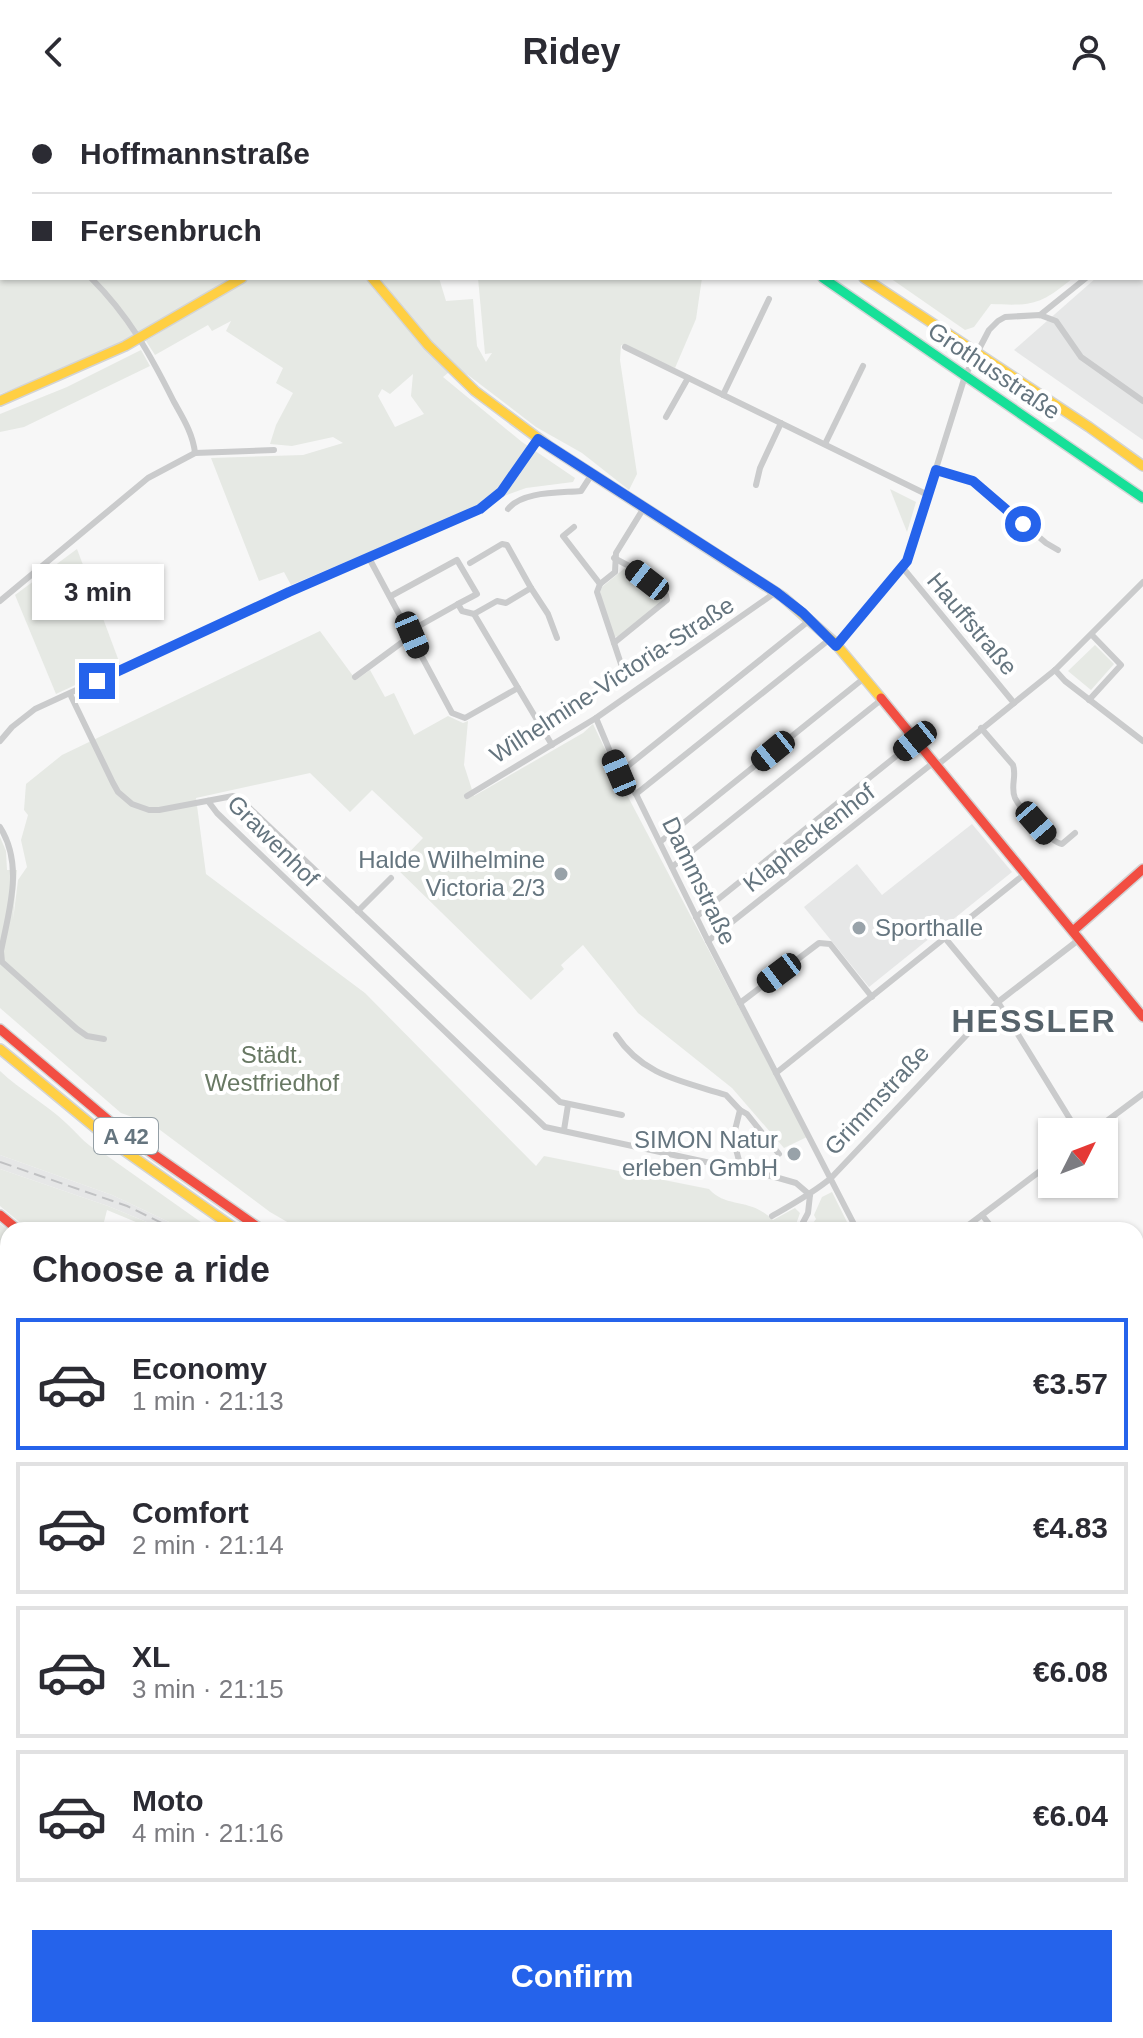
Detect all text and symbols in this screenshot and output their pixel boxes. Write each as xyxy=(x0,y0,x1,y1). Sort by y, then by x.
icon: back xyxy=(32,30,76,74)
icon: person xyxy=(1067,30,1111,74)
text: Ridey xyxy=(522,31,621,72)
text: Hoffmannstraße xyxy=(80,137,310,170)
text: Fersenbruch xyxy=(80,214,262,247)
street label: Grothusstraße xyxy=(923,317,1065,425)
route start xyxy=(1005,506,1041,542)
car xyxy=(621,556,673,604)
callout: 3 min xyxy=(31,565,163,621)
street label: Hauffstraße xyxy=(922,567,1023,680)
text: 3 min xyxy=(64,577,132,607)
street label: Wilhelmine-Victoria-Straße xyxy=(485,591,739,769)
car xyxy=(392,608,432,662)
route end xyxy=(79,663,115,699)
car xyxy=(889,717,941,765)
car xyxy=(747,727,799,775)
car xyxy=(599,746,639,800)
street label: Klapheckenhof xyxy=(738,778,880,897)
street label: Grawenhof xyxy=(222,790,325,892)
car xyxy=(1011,797,1061,849)
street label: Dammstraße xyxy=(657,813,742,949)
place label: Halde Wilhelmine Victoria 2/3 xyxy=(358,846,545,901)
marker: Halde Wilhelmine Victoria 2/3 xyxy=(552,865,570,883)
place label: Sporthalle xyxy=(875,914,983,941)
marker: Sporthalle xyxy=(850,919,868,937)
car xyxy=(753,949,805,997)
district label: HESSLER xyxy=(951,1003,1117,1039)
street label: Grimmstraße xyxy=(819,1039,934,1160)
park label: Städt. Westfriedhof xyxy=(205,1041,339,1096)
road number: A 42 xyxy=(94,1118,158,1154)
north arrow xyxy=(1038,1118,1118,1198)
map controls xyxy=(1038,1118,1118,1198)
place label: SIMON Natur erleben GmbH xyxy=(622,1126,778,1181)
marker: SIMON Natur erleben GmbH xyxy=(785,1145,803,1163)
text: Choose a ride xyxy=(32,1249,270,1290)
icon: car xyxy=(36,1348,108,1420)
text: Economy xyxy=(132,1352,267,1385)
text: €3.57 xyxy=(1033,1367,1108,1400)
text: 1 min · 21:13 xyxy=(132,1386,284,1416)
icon: car xyxy=(36,1492,108,1564)
text: Comfort xyxy=(132,1496,249,1529)
text: €4.83 xyxy=(1033,1511,1108,1544)
text: 2 min · 21:14 xyxy=(132,1530,284,1560)
icon: car xyxy=(36,1636,108,1708)
text: XL xyxy=(132,1640,170,1673)
text: €6.08 xyxy=(1033,1655,1108,1688)
text: 3 min · 21:15 xyxy=(132,1674,284,1704)
icon: car xyxy=(36,1780,108,1852)
text: Moto xyxy=(132,1784,204,1817)
text: €6.04 xyxy=(1033,1799,1108,1832)
text: 4 min · 21:16 xyxy=(132,1818,284,1848)
button: Confirm xyxy=(32,1930,1112,2022)

